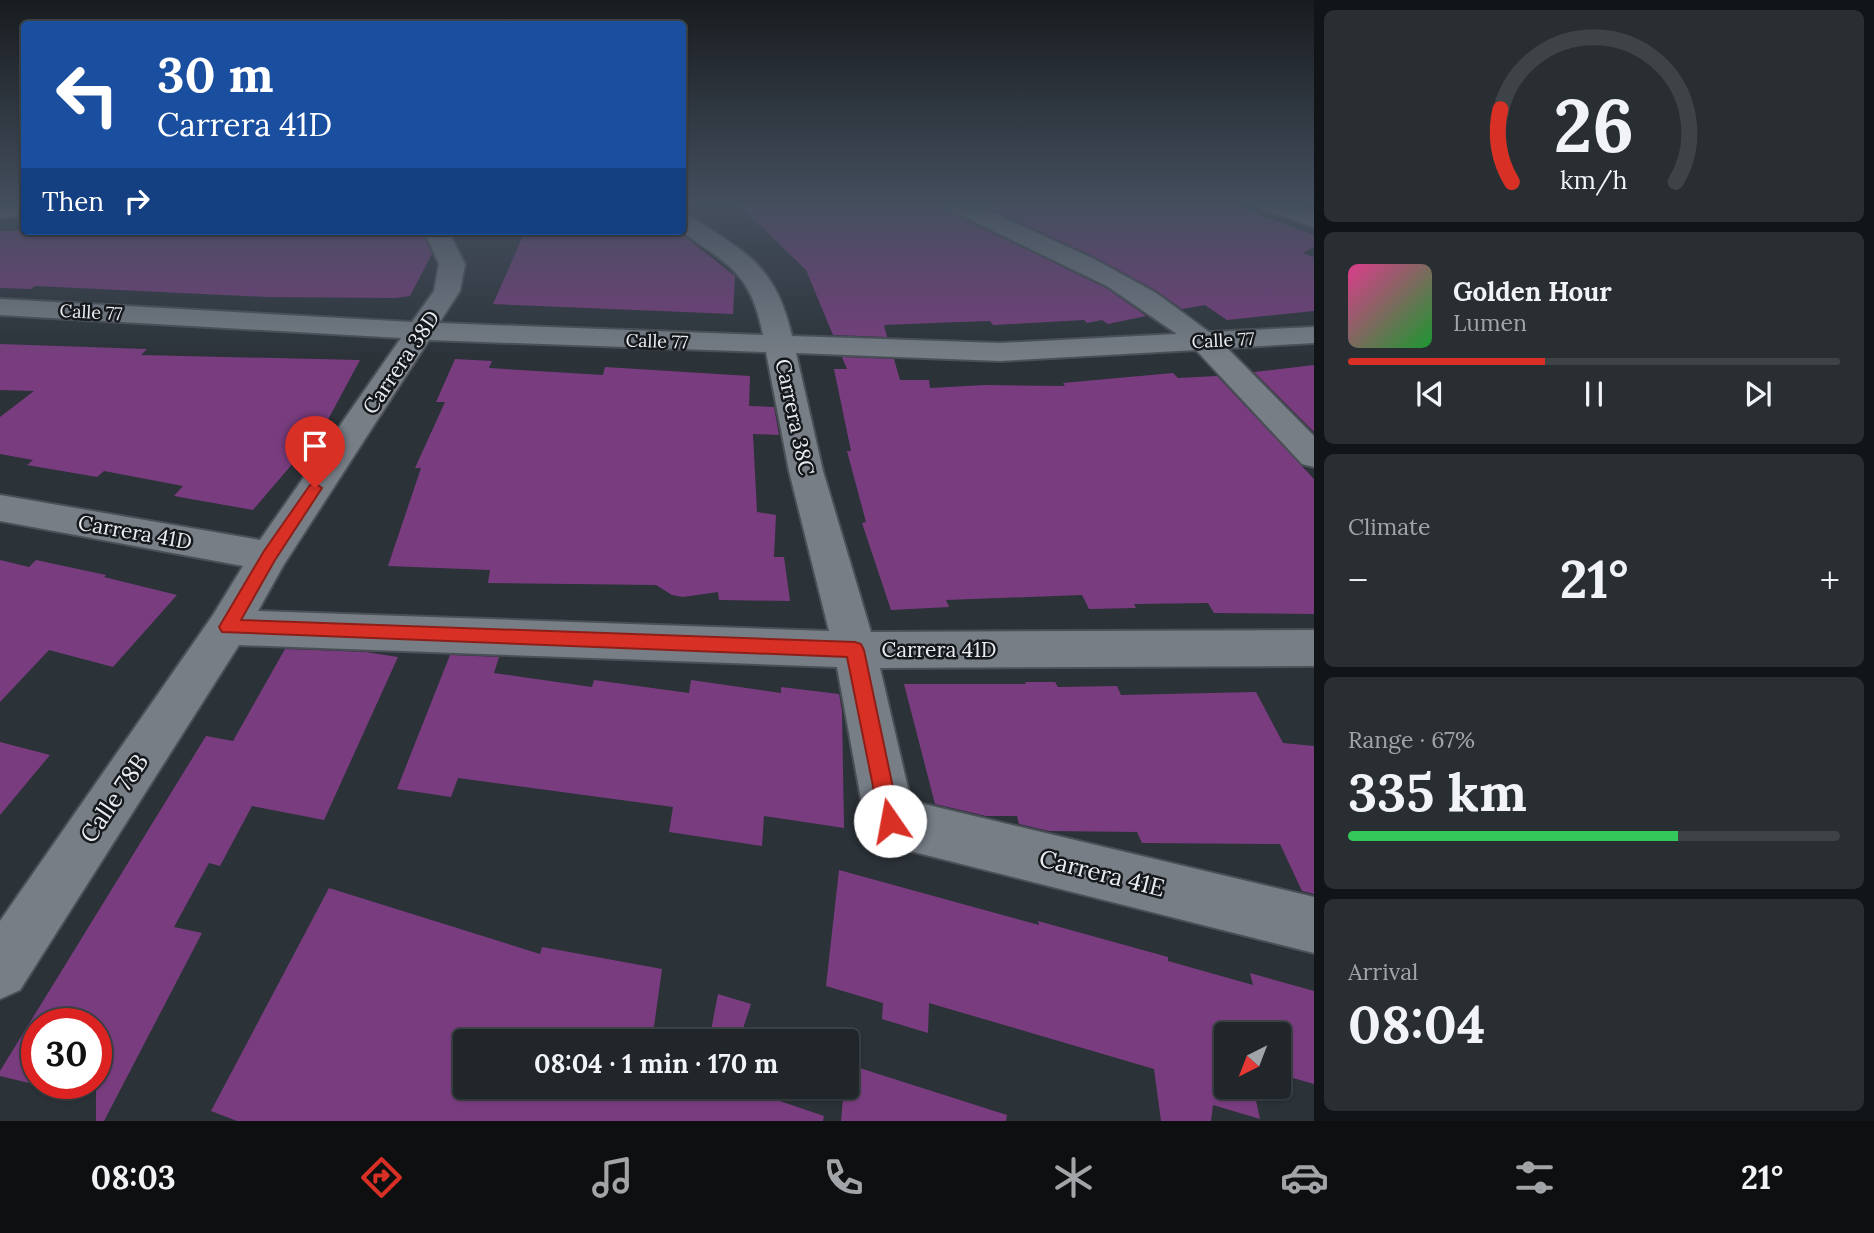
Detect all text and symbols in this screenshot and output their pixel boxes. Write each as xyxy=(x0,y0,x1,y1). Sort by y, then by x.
text: 30 m xyxy=(157,43,274,105)
icon: left xyxy=(42,49,133,140)
text: 26 xyxy=(1554,79,1634,172)
text: Carrera 41D xyxy=(157,104,332,145)
text: km/h xyxy=(1560,164,1628,196)
icon: right xyxy=(118,182,156,220)
text: Then xyxy=(42,185,104,218)
text: Golden Hour xyxy=(1453,275,1612,308)
street label: Calle 77 xyxy=(59,299,123,325)
street label: Carrera 38D xyxy=(356,305,446,419)
text: Lumen xyxy=(1453,308,1527,337)
street label: Calle 77 xyxy=(1191,327,1255,353)
street label: Calle 77 xyxy=(625,328,689,354)
street label: Carrera 38C xyxy=(769,356,821,478)
icon: previous xyxy=(1411,375,1449,413)
icon: pause xyxy=(1575,375,1613,413)
icon: next xyxy=(1739,375,1777,413)
pin xyxy=(285,416,345,488)
icon: arrive xyxy=(296,427,334,465)
street label: Carrera 41D xyxy=(76,509,194,555)
text: Climate xyxy=(1348,512,1430,541)
text: 21° xyxy=(1560,546,1628,612)
text: − xyxy=(1348,556,1368,604)
text: + xyxy=(1820,556,1840,604)
street label: Carrera 41D xyxy=(882,636,996,663)
text: Range · 67% xyxy=(1348,725,1475,754)
street label: Calle 78B xyxy=(73,747,155,849)
text: 335 km xyxy=(1348,759,1527,825)
position arrow xyxy=(853,784,927,858)
street label: Carrera 41E xyxy=(1036,842,1168,904)
text: Arrival xyxy=(1348,957,1418,986)
text: 08:04 xyxy=(1348,991,1485,1057)
speed limit sign: 30 xyxy=(21,1008,112,1099)
north arrow xyxy=(1214,1022,1292,1099)
map controls xyxy=(1214,1022,1291,1099)
text: 08:04 · 1 min · 170 m xyxy=(534,1047,778,1080)
icon: directions xyxy=(357,1153,406,1202)
icon: music xyxy=(588,1153,637,1202)
icon: phone xyxy=(819,1153,868,1202)
icon: climate xyxy=(1049,1153,1098,1202)
icon: car xyxy=(1280,1153,1329,1202)
icon: filters xyxy=(1510,1153,1559,1202)
text: 08:03 xyxy=(91,1157,176,1198)
text: 21° xyxy=(1741,1157,1783,1198)

